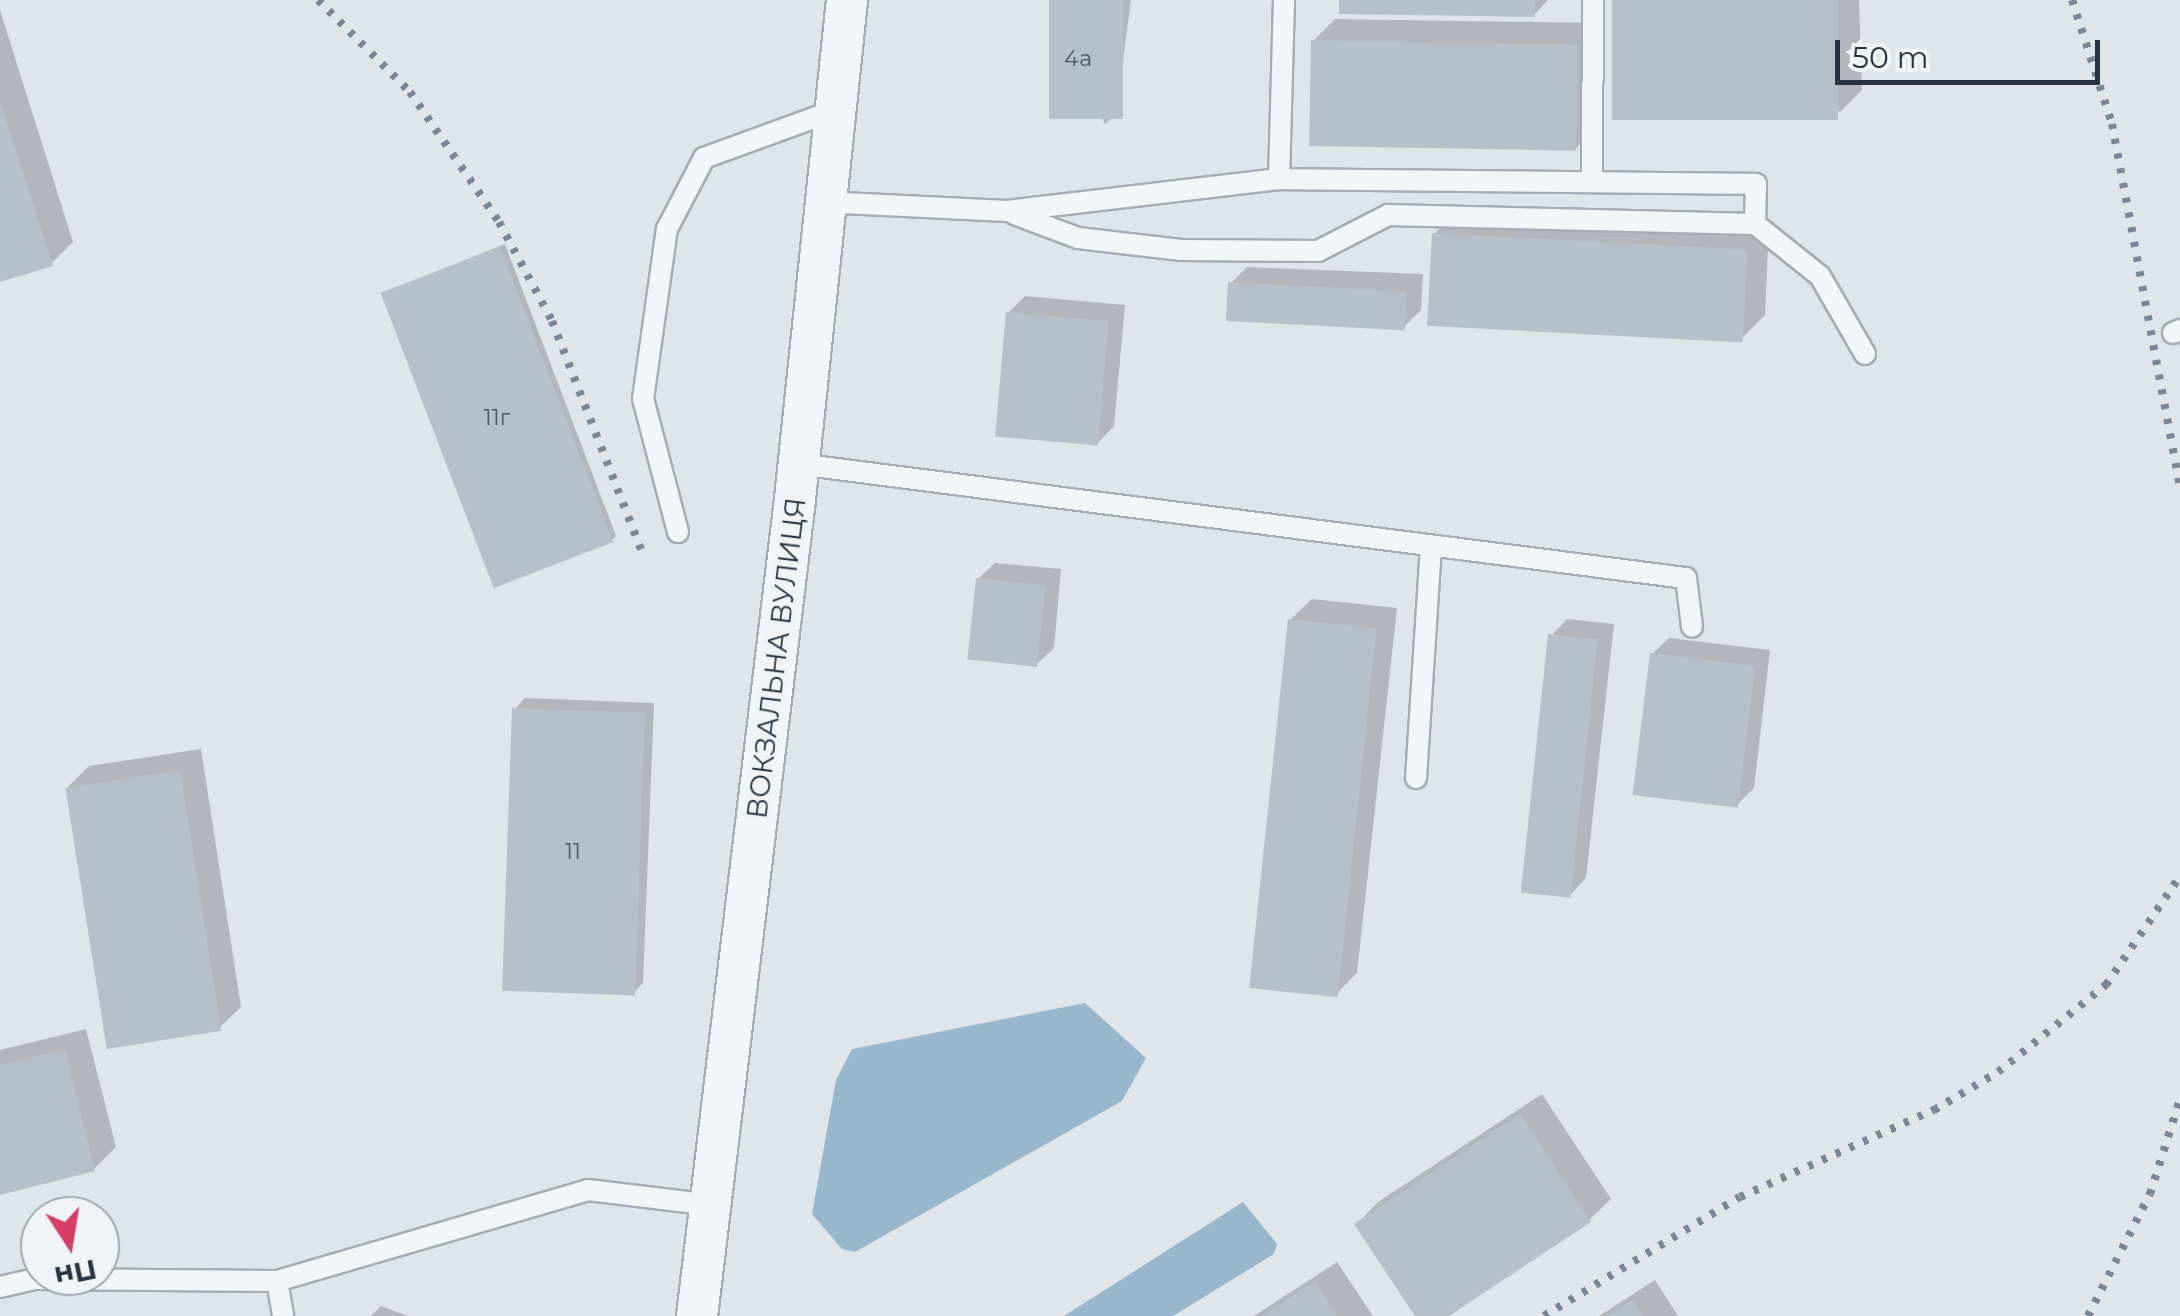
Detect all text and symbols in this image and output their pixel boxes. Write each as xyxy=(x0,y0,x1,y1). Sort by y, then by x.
scale bar xyxy=(1840,20,2105,82)
text: 50 m xyxy=(1852,39,1929,76)
house number: 4а xyxy=(1064,46,1092,72)
house number: 11г xyxy=(484,405,510,431)
street label: ВОКЗАЛЬНА ВУЛИЦЯ xyxy=(740,495,812,821)
house number: 11 xyxy=(565,839,581,865)
north arrow xyxy=(20,1196,120,1296)
text: Пн xyxy=(52,1252,100,1294)

